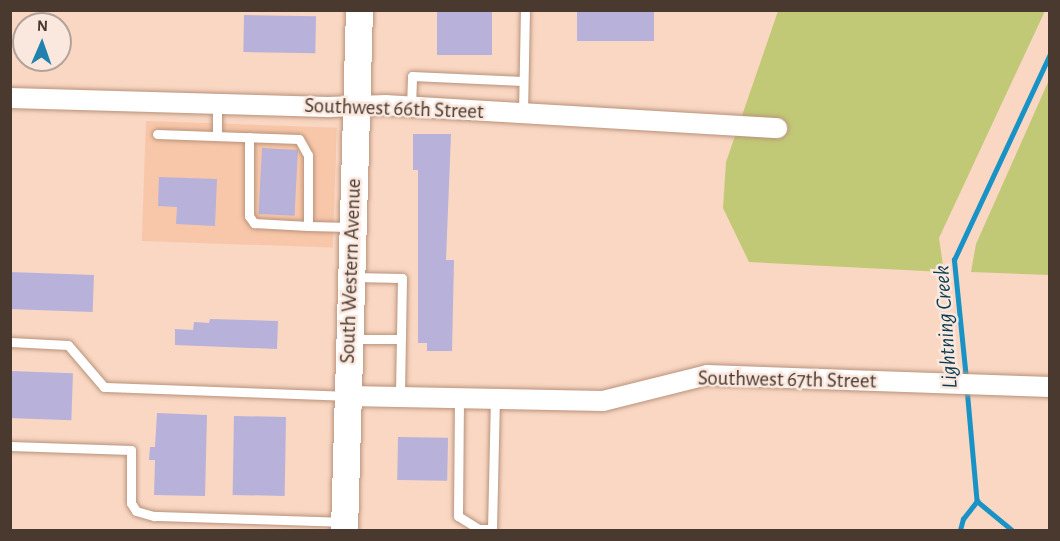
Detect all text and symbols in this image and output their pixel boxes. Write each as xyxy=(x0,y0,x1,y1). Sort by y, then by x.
north arrow xyxy=(12,12,72,72)
text: N xyxy=(37,18,48,34)
street label: Southwest 66th Street xyxy=(304,93,484,125)
street label: South Western Avenue xyxy=(335,178,367,364)
water label: Lightning Creek xyxy=(929,264,963,390)
street label: Southwest 67th Street xyxy=(698,366,876,394)

